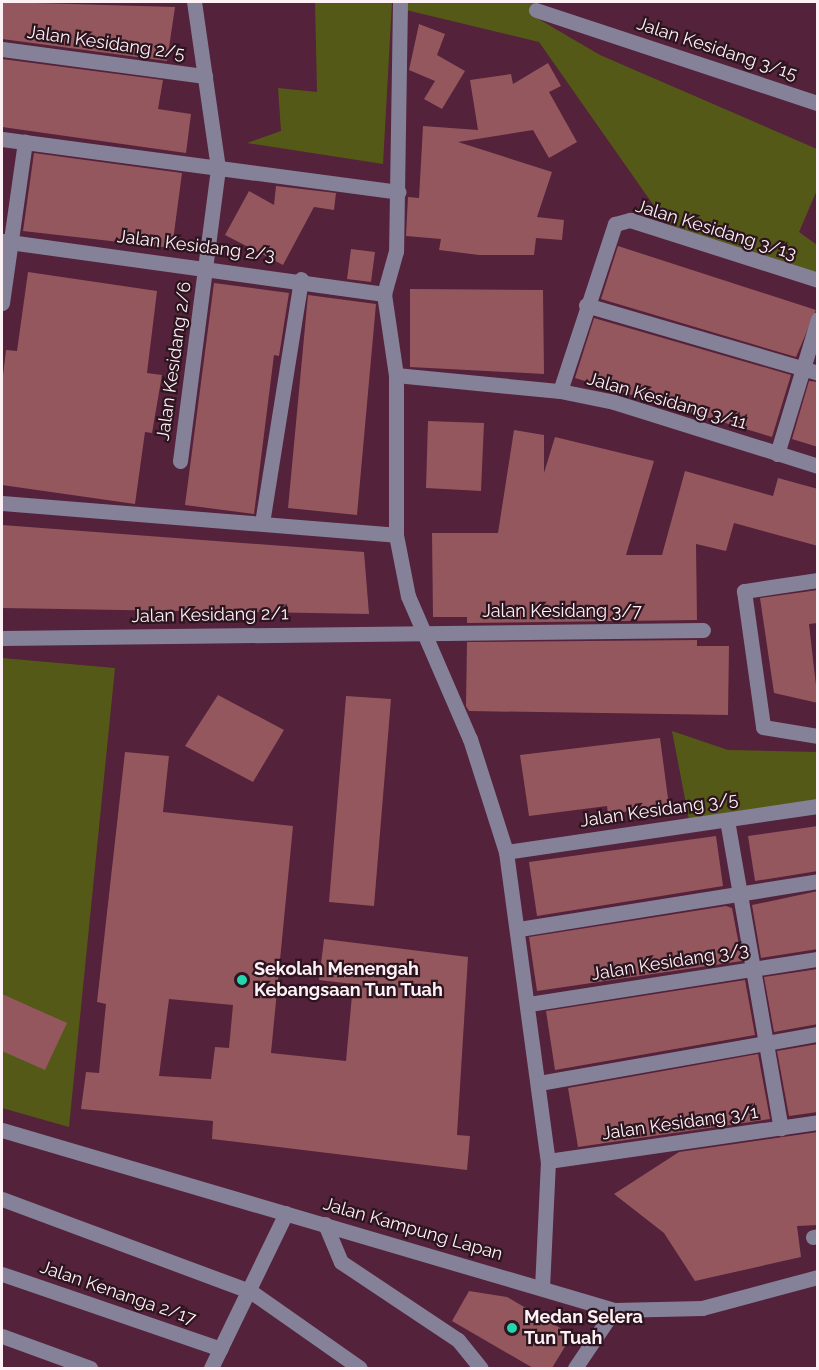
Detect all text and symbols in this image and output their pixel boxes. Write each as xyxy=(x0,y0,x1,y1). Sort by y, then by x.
street label: Jalan Kesidang 3/15 xyxy=(634,13,800,85)
street label: Jalan Kesidang 2/5 xyxy=(26,21,186,65)
street label: Jalan Kesidang 3/13 xyxy=(633,195,799,265)
street label: Jalan Kesidang 2/3 xyxy=(116,226,276,266)
street label: Jalan Kesidang 2/6 xyxy=(152,280,196,442)
street label: Jalan Kesidang 3/11 xyxy=(585,368,749,434)
street label: Jalan Kesidang 3/7 xyxy=(482,600,642,622)
street label: Jalan Kesidang 2/1 xyxy=(131,603,289,627)
street label: Jalan Kesidang 3/5 xyxy=(579,788,739,832)
street label: Jalan Kesidang 3/3 xyxy=(590,939,750,985)
place label: Sekolah Menengah Kebangsaan Tun Tuah xyxy=(254,959,444,1002)
marker: Sekolah Menengah Kebangsaan Tun Tuah xyxy=(235,973,249,987)
street label: Jalan Kesidang 3/1 xyxy=(601,1101,759,1145)
street label: Jalan Kampung Lapan xyxy=(321,1193,505,1265)
street label: Jalan Kenanga 2/17 xyxy=(37,1256,199,1330)
place label: Medan Selera Tun Tuah xyxy=(524,1307,643,1350)
marker: Medan Selera Tun Tuah xyxy=(505,1321,519,1335)

